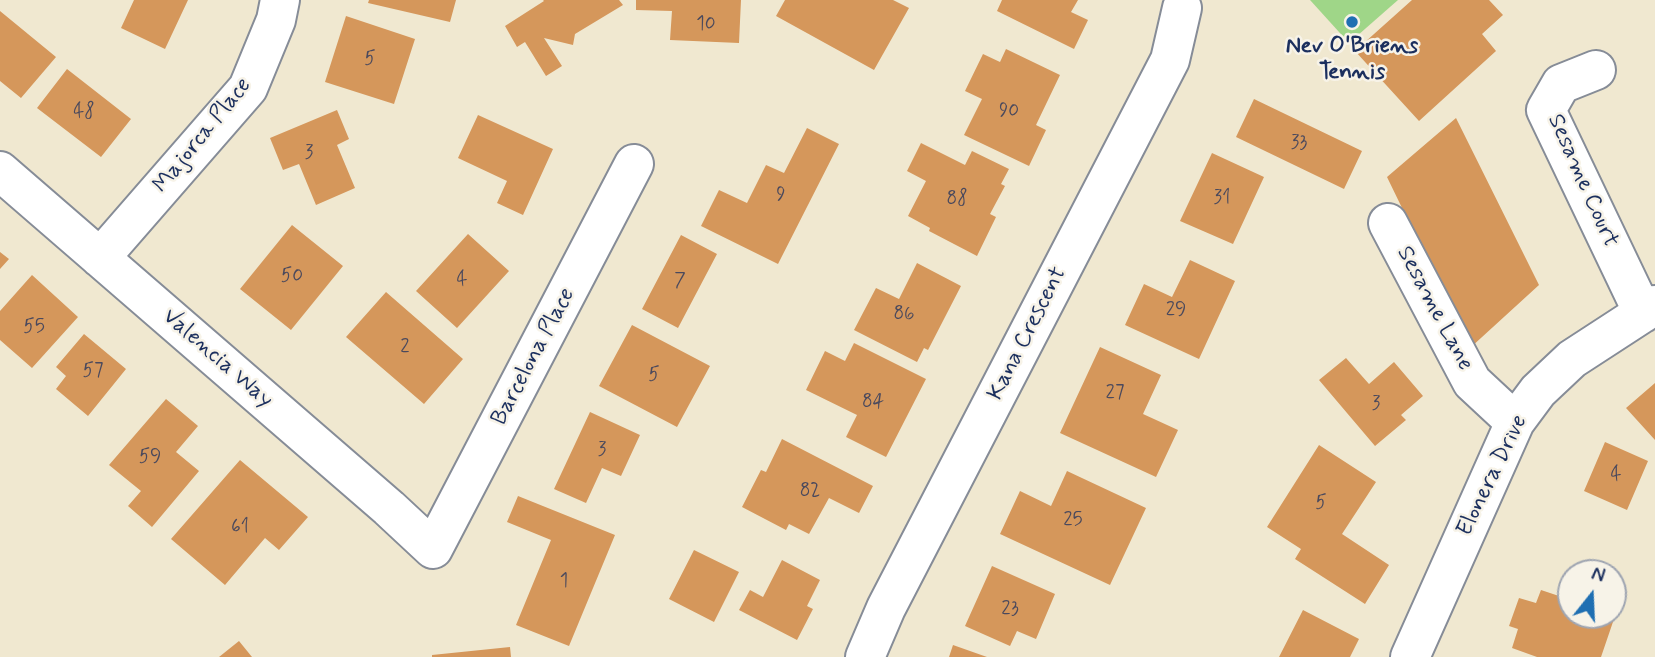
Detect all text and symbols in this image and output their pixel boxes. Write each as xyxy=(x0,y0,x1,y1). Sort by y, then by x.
house number: 10 xyxy=(696,14,716,36)
marker: Nev O'Briens Tennis xyxy=(1344,14,1360,30)
place label: Nev O'Briens Tennis xyxy=(1286,33,1418,87)
house number: 5 xyxy=(364,49,376,71)
street label: Majorca Place xyxy=(148,73,258,199)
house number: 90 xyxy=(999,101,1019,123)
house number: 48 xyxy=(73,102,95,124)
street label: Sesame Court xyxy=(1540,110,1624,252)
house number: 33 xyxy=(1291,133,1307,155)
house number: 3 xyxy=(305,143,313,165)
house number: 9 xyxy=(776,185,786,207)
house number: 31 xyxy=(1214,188,1230,210)
house number: 88 xyxy=(946,189,968,211)
street label: Sesame Lane xyxy=(1390,242,1478,376)
street label: Kana Crescent xyxy=(983,263,1073,405)
house number: 50 xyxy=(281,266,303,288)
house number: 4 xyxy=(456,270,468,292)
house number: 7 xyxy=(674,271,686,293)
street label: Barcelona Place xyxy=(486,284,582,430)
house number: 29 xyxy=(1166,300,1186,322)
street label: Valencia Way xyxy=(156,303,278,415)
house number: 86 xyxy=(893,304,915,326)
house number: 55 xyxy=(23,317,45,339)
house number: 2 xyxy=(400,337,410,359)
house number: 57 xyxy=(83,361,103,383)
house number: 5 xyxy=(648,365,660,387)
house number: 27 xyxy=(1106,383,1124,405)
house number: 84 xyxy=(862,392,884,414)
house number: 3 xyxy=(1372,394,1380,416)
street label: Elonera Drive xyxy=(1452,411,1534,541)
house number: 3 xyxy=(598,440,606,462)
house number: 59 xyxy=(139,447,161,469)
house number: 4 xyxy=(1610,465,1622,487)
house number: 82 xyxy=(800,481,820,503)
house number: 5 xyxy=(1315,493,1327,515)
house number: 25 xyxy=(1063,510,1083,532)
house number: 61 xyxy=(231,517,249,539)
north arrow xyxy=(1557,559,1627,629)
text: N xyxy=(1588,562,1608,589)
house number: 1 xyxy=(560,571,568,593)
house number: 23 xyxy=(1001,599,1019,621)

